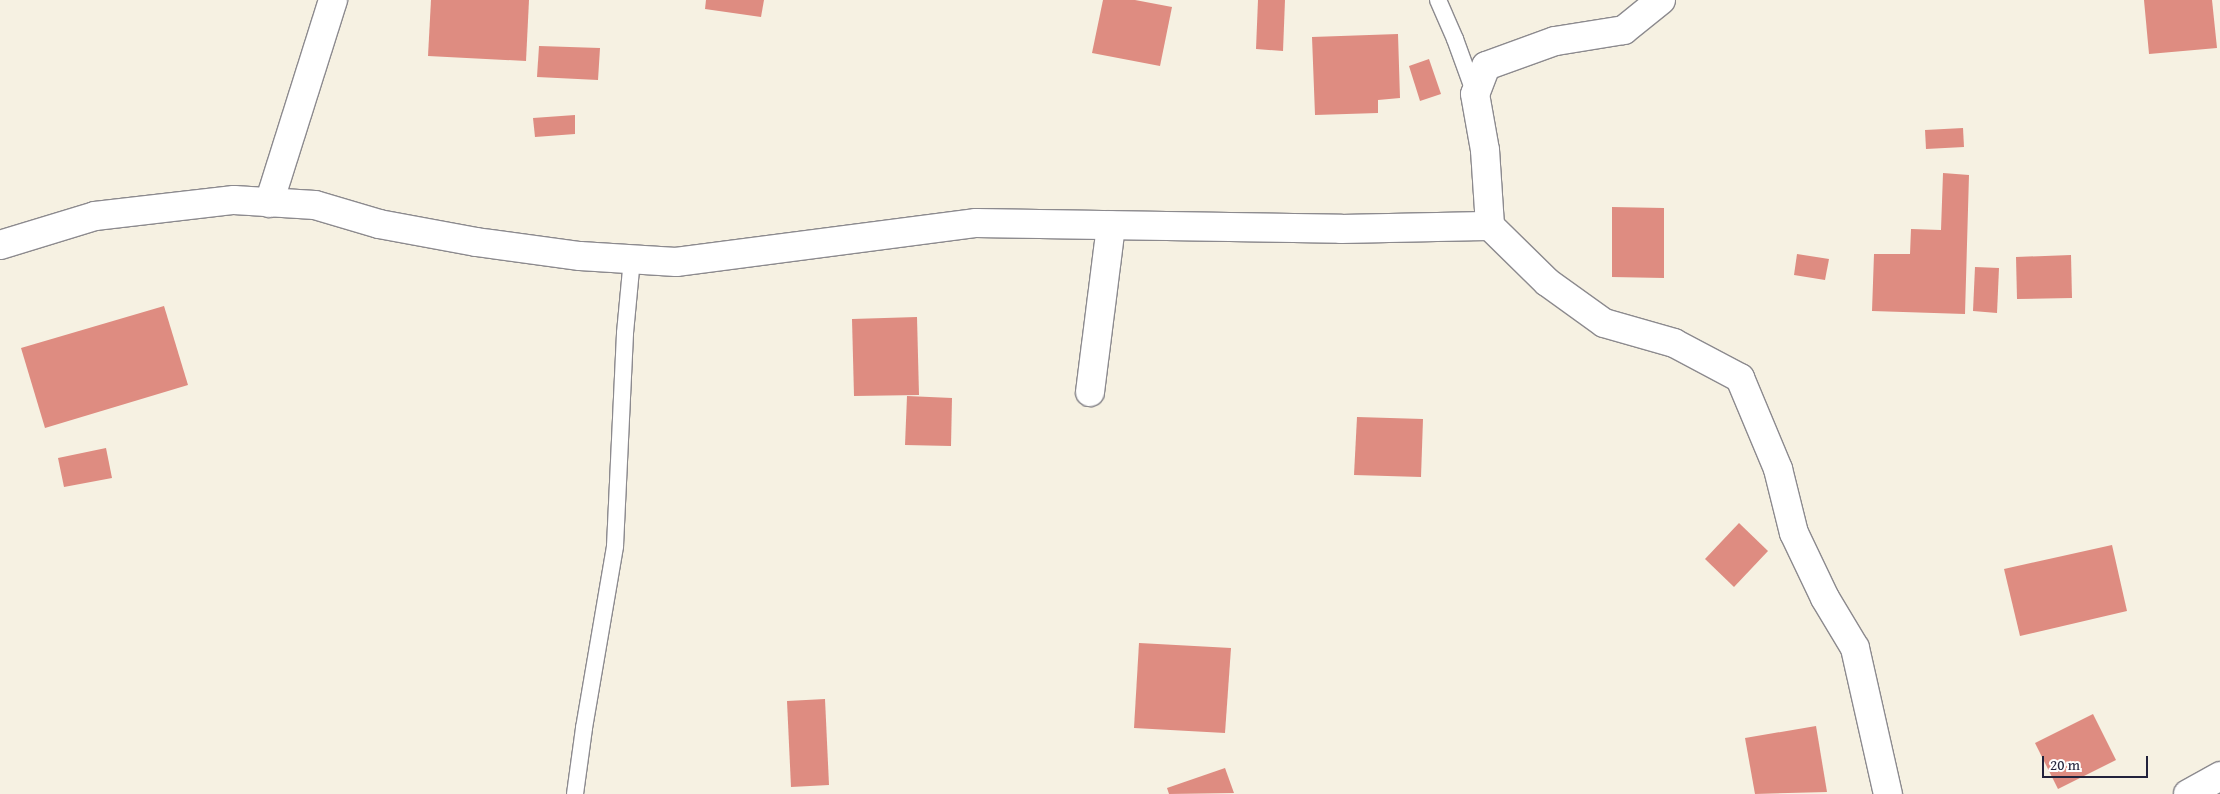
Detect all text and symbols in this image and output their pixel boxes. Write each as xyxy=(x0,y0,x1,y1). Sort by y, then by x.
scale bar xyxy=(2045,746,2151,778)
text: 20 m xyxy=(2050,754,2080,775)

